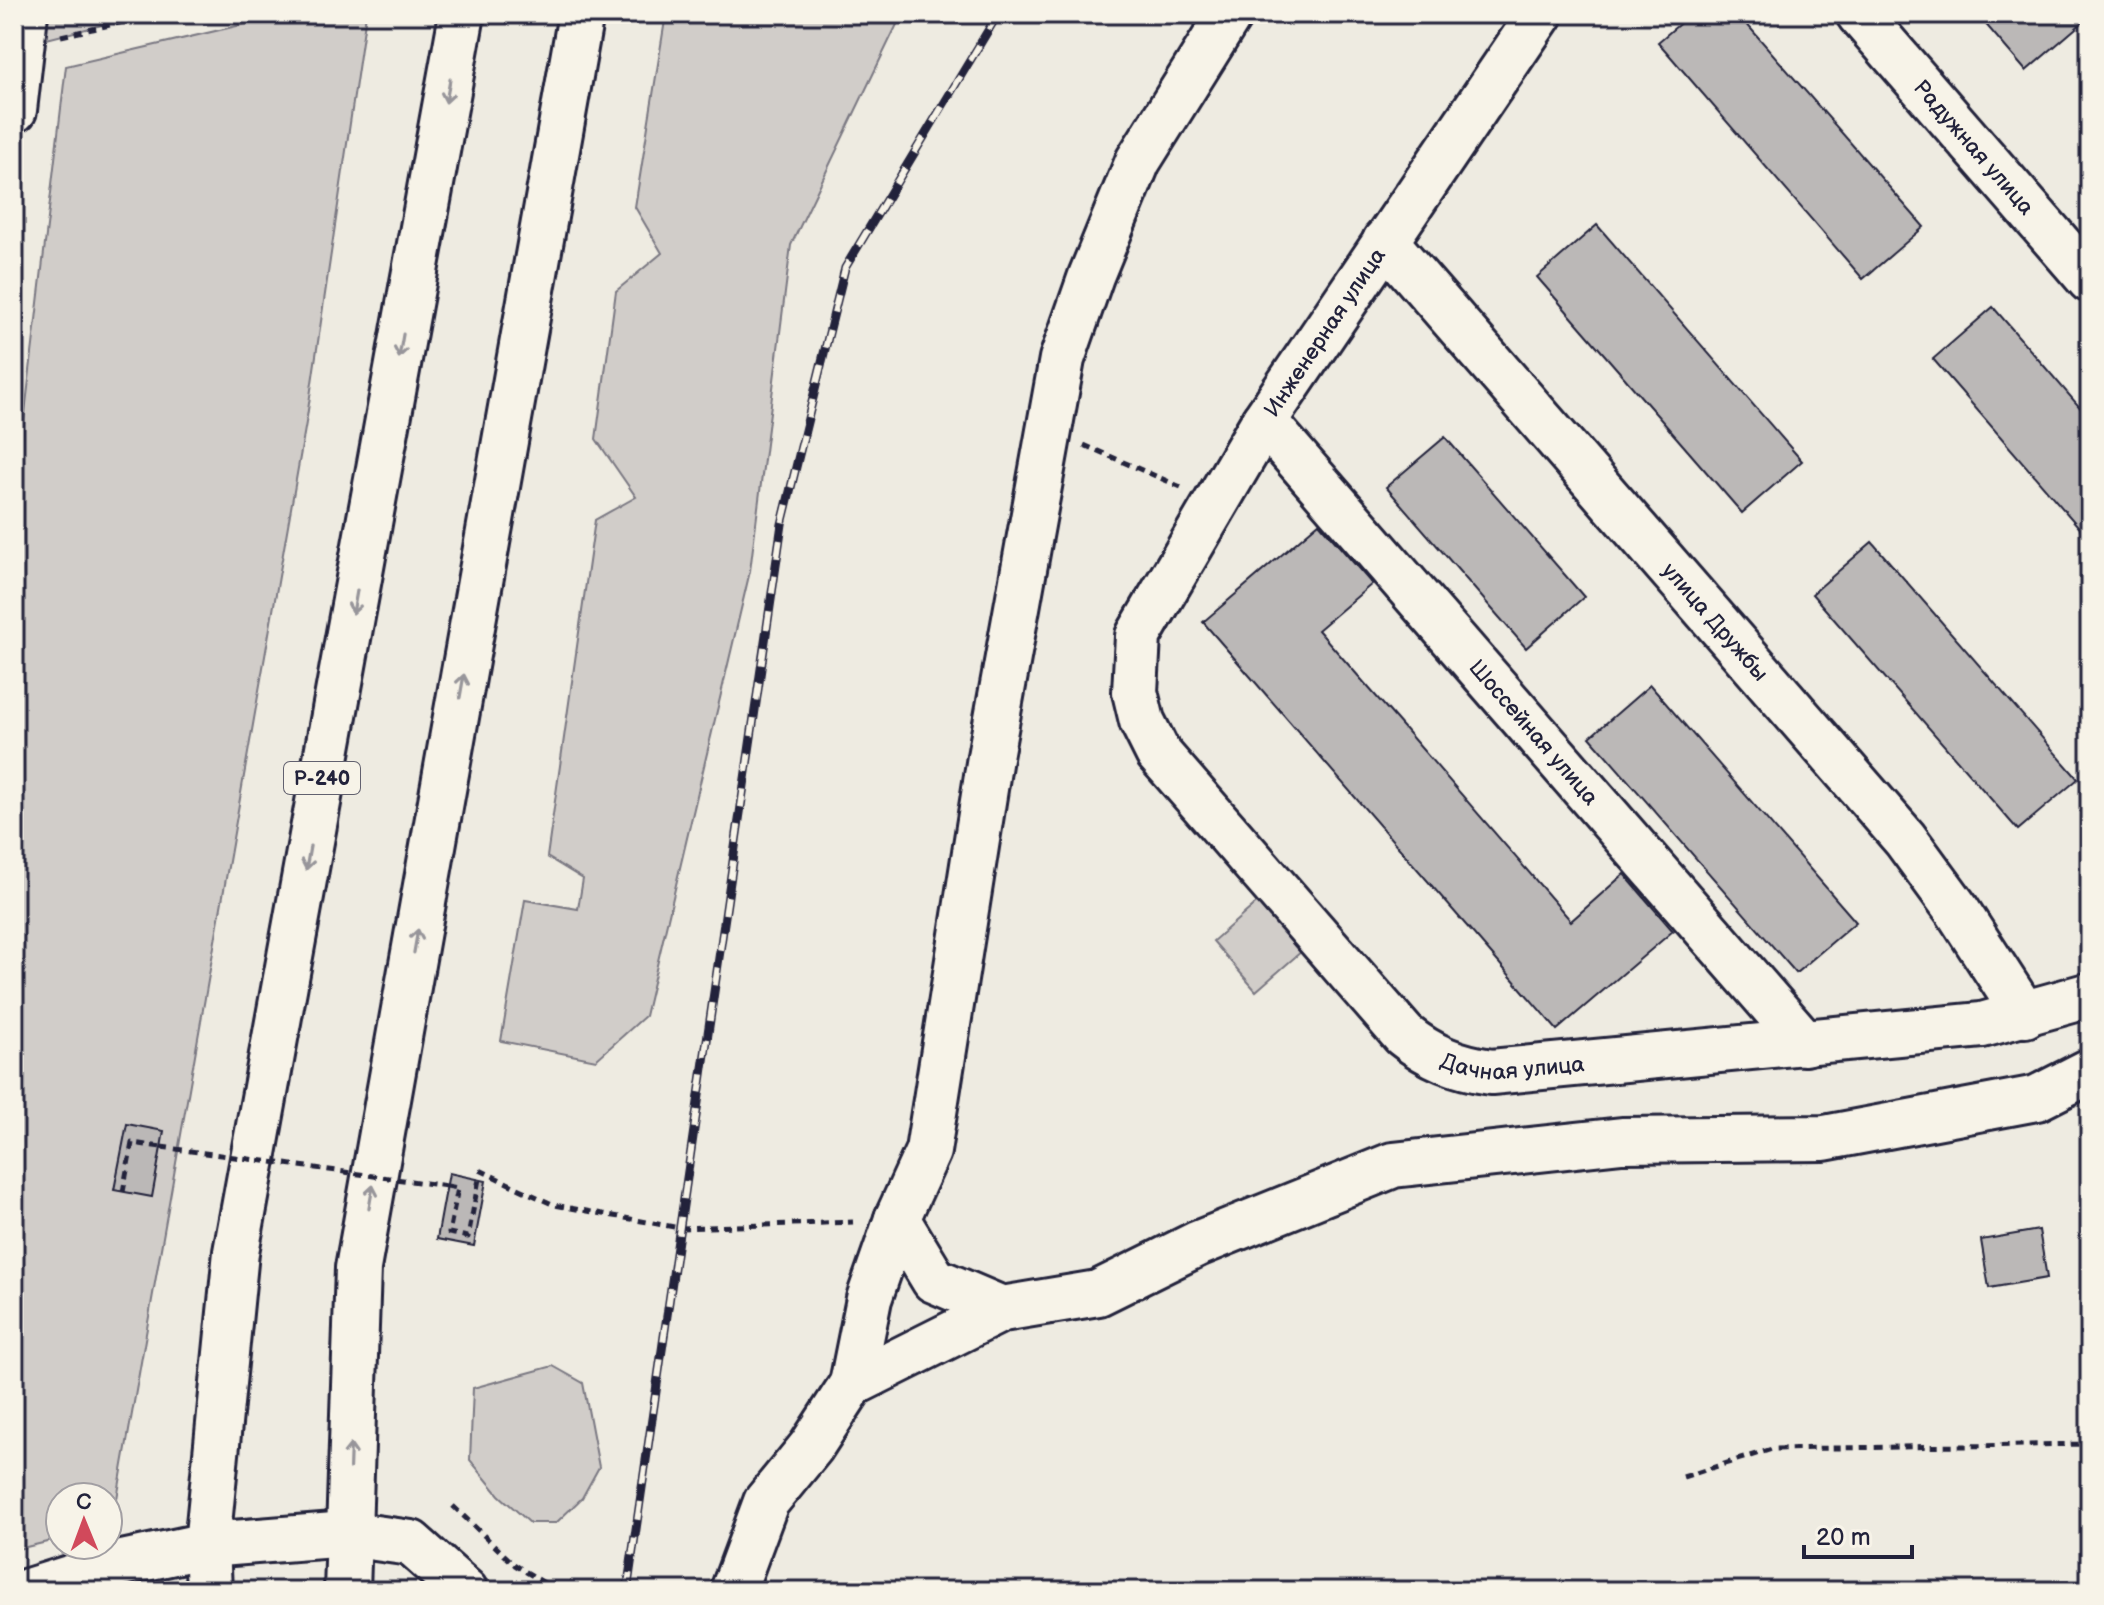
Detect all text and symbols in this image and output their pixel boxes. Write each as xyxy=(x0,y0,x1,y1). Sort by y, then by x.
street label: Радужная улица xyxy=(1907,75,2039,221)
one-way arrow xyxy=(440,77,455,103)
street label: Инженерная улица xyxy=(1259,243,1392,422)
one-way arrow xyxy=(393,333,408,359)
street label: улица Дружбы xyxy=(1656,558,1773,687)
one-way arrow xyxy=(346,589,361,614)
street label: Шоссейная улица xyxy=(1463,655,1604,811)
one-way arrow xyxy=(455,673,470,699)
road number: Р-240 xyxy=(284,762,360,794)
one-way arrow xyxy=(299,845,314,870)
one-way arrow xyxy=(410,929,425,955)
street label: Дачная улица xyxy=(1437,1048,1586,1087)
one-way arrow xyxy=(364,1185,379,1211)
one-way arrow xyxy=(343,1443,358,1470)
north arrow xyxy=(44,1481,124,1561)
text: С xyxy=(76,1489,92,1516)
scale bar xyxy=(1804,1509,1912,1559)
text: 20 m xyxy=(1816,1523,1871,1552)

